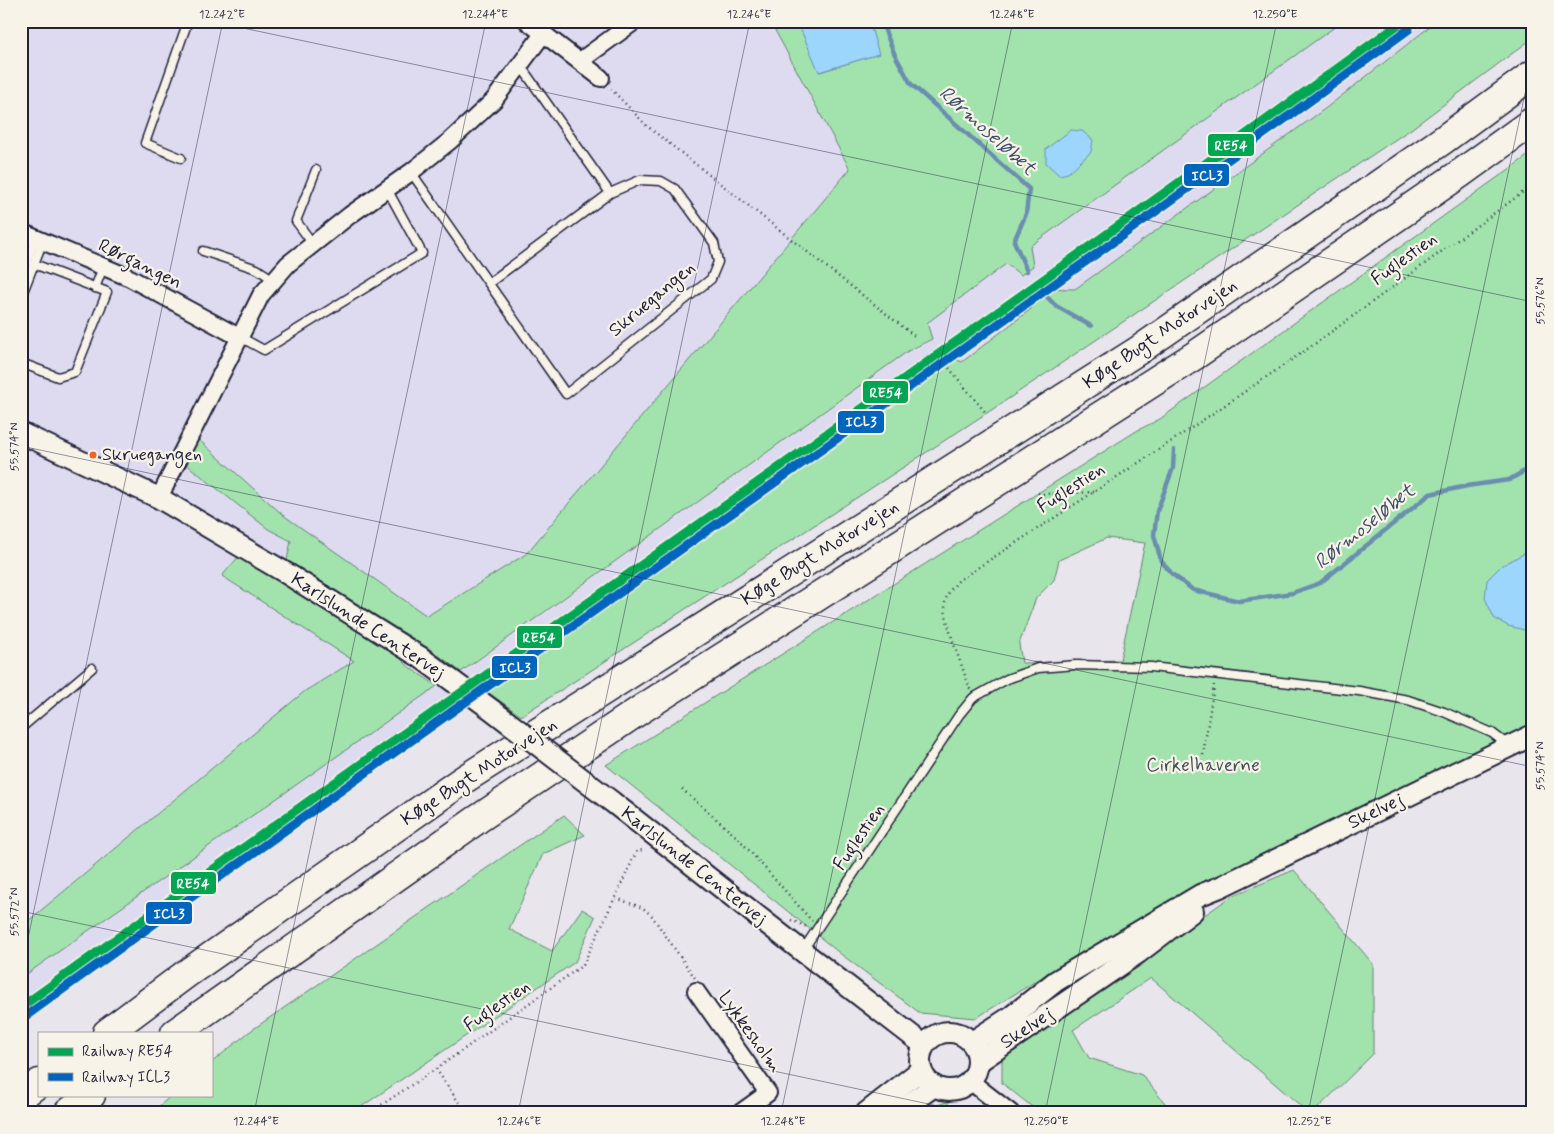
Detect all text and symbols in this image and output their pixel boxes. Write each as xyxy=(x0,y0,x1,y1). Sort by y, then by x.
text: 12.242°E xyxy=(199,7,245,23)
text: 12.244°E xyxy=(462,7,508,23)
text: 12.246°E xyxy=(727,7,771,23)
text: 12.248°E xyxy=(989,7,1035,23)
text: 12.250°E xyxy=(1252,7,1298,23)
water label: Rørmoseløbet xyxy=(933,80,1042,183)
line badge: RE54 xyxy=(1207,133,1255,157)
text: RE54 xyxy=(1214,137,1248,155)
line badge: ICL3 xyxy=(1183,163,1230,187)
text: ICL3 xyxy=(1192,167,1223,185)
street label: Fuglestien xyxy=(1366,227,1444,294)
street label: Rørgangen xyxy=(93,233,186,298)
street label: Skruegangen xyxy=(604,255,702,344)
street label: Køge Bugt Motorvejen xyxy=(1078,273,1243,397)
text: 55.576°N xyxy=(1533,277,1549,325)
line badge: RE54 xyxy=(862,380,909,404)
text: RE54 xyxy=(869,384,903,402)
line badge: ICL3 xyxy=(837,410,885,434)
text: ICL3 xyxy=(846,413,877,431)
text: 55.574°N xyxy=(7,423,23,471)
place label: Skruegangen xyxy=(102,443,202,468)
marker: Skruegangen xyxy=(88,450,98,460)
street label: Fuglestien xyxy=(1032,457,1111,522)
water label: Rørmoseløbet xyxy=(1309,477,1422,576)
street label: Køge Bugt Motorvejen xyxy=(737,494,905,613)
street label: Karlslunde Centervej xyxy=(286,567,450,685)
line badge: RE54 xyxy=(516,625,563,649)
text: RE54 xyxy=(522,629,556,647)
line badge: ICL3 xyxy=(491,655,538,679)
text: ICL3 xyxy=(500,659,531,677)
street label: Køge Bugt Motorvejen xyxy=(396,712,563,834)
text: 55.574°N xyxy=(1533,742,1549,790)
park label: Cirkelhaverne xyxy=(1146,753,1260,778)
street label: Skelvej xyxy=(1344,787,1409,836)
street label: Fuglestien xyxy=(827,798,893,877)
street label: Karlslunde Centervej xyxy=(616,801,772,931)
line badge: RE54 xyxy=(170,871,217,895)
text: RE54 xyxy=(176,875,210,893)
text: 55.572°N xyxy=(7,888,23,936)
line badge: ICL3 xyxy=(145,901,193,925)
text: ICL3 xyxy=(154,905,185,923)
street label: Fuglestien xyxy=(459,974,537,1041)
street label: Lykkesholm xyxy=(712,986,788,1078)
street label: Skelvej xyxy=(995,1001,1059,1056)
legend xyxy=(38,1032,212,1096)
text: Railway RE54 xyxy=(82,1042,173,1062)
text: Railway ICL3 xyxy=(82,1068,170,1088)
text: 12.244°E xyxy=(233,1114,279,1130)
text: 12.246°E xyxy=(497,1114,541,1130)
text: 12.248°E xyxy=(760,1114,806,1130)
text: 12.250°E xyxy=(1023,1114,1069,1130)
text: 12.252°E xyxy=(1286,1114,1332,1130)

